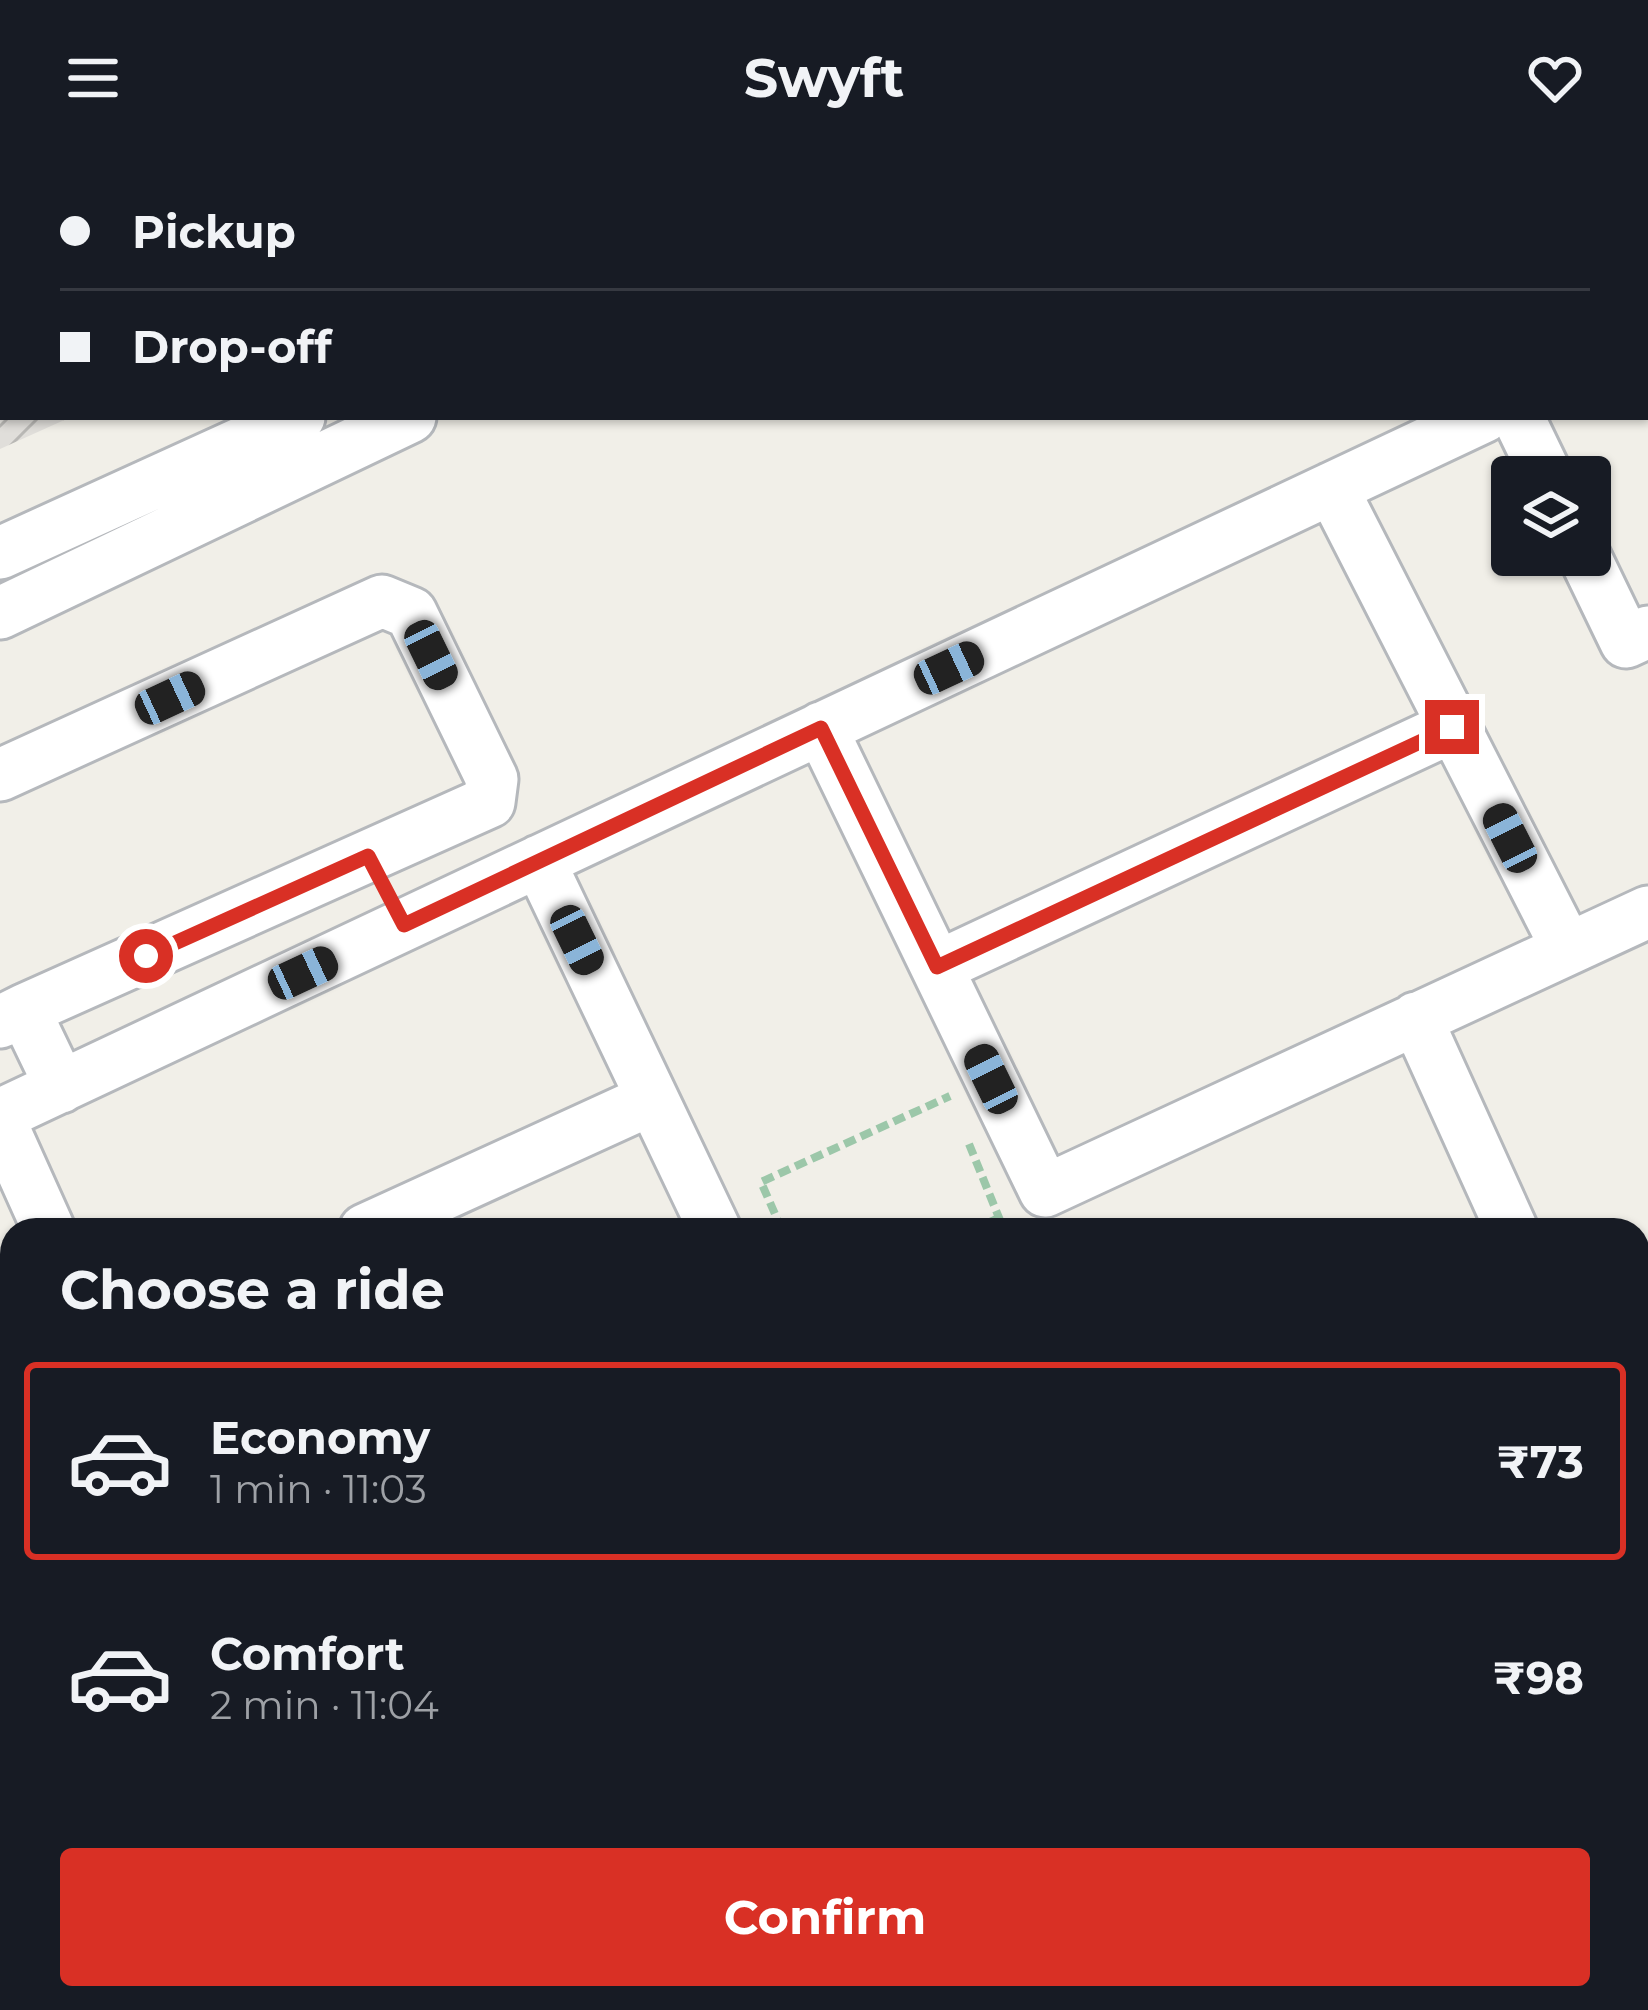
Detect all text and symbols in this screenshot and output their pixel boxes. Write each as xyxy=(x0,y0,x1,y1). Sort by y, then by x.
icon: menu xyxy=(60,45,126,111)
text: Swyft xyxy=(744,45,904,111)
icon: heart xyxy=(1522,45,1588,111)
text: Pickup xyxy=(132,204,296,259)
text: Drop-off xyxy=(132,319,332,374)
map controls xyxy=(1491,456,1611,576)
button: layers xyxy=(1491,456,1611,576)
car xyxy=(399,615,463,695)
car xyxy=(909,636,989,700)
car xyxy=(130,666,210,730)
route end xyxy=(1425,700,1479,754)
car xyxy=(1478,798,1542,878)
car xyxy=(545,900,609,980)
route start xyxy=(119,929,173,983)
car xyxy=(263,941,343,1005)
car xyxy=(959,1039,1023,1119)
text: Choose a ride xyxy=(60,1257,445,1323)
icon: car xyxy=(66,1407,174,1515)
text: Economy xyxy=(210,1410,430,1465)
text: ₹73 xyxy=(1497,1434,1584,1489)
text: 1 min · 11:03 xyxy=(210,1465,427,1513)
icon: car xyxy=(66,1623,174,1731)
text: Comfort xyxy=(210,1626,405,1681)
text: ₹98 xyxy=(1493,1650,1584,1705)
text: 2 min · 11:04 xyxy=(210,1681,439,1729)
button: Confirm xyxy=(60,1848,1590,1986)

